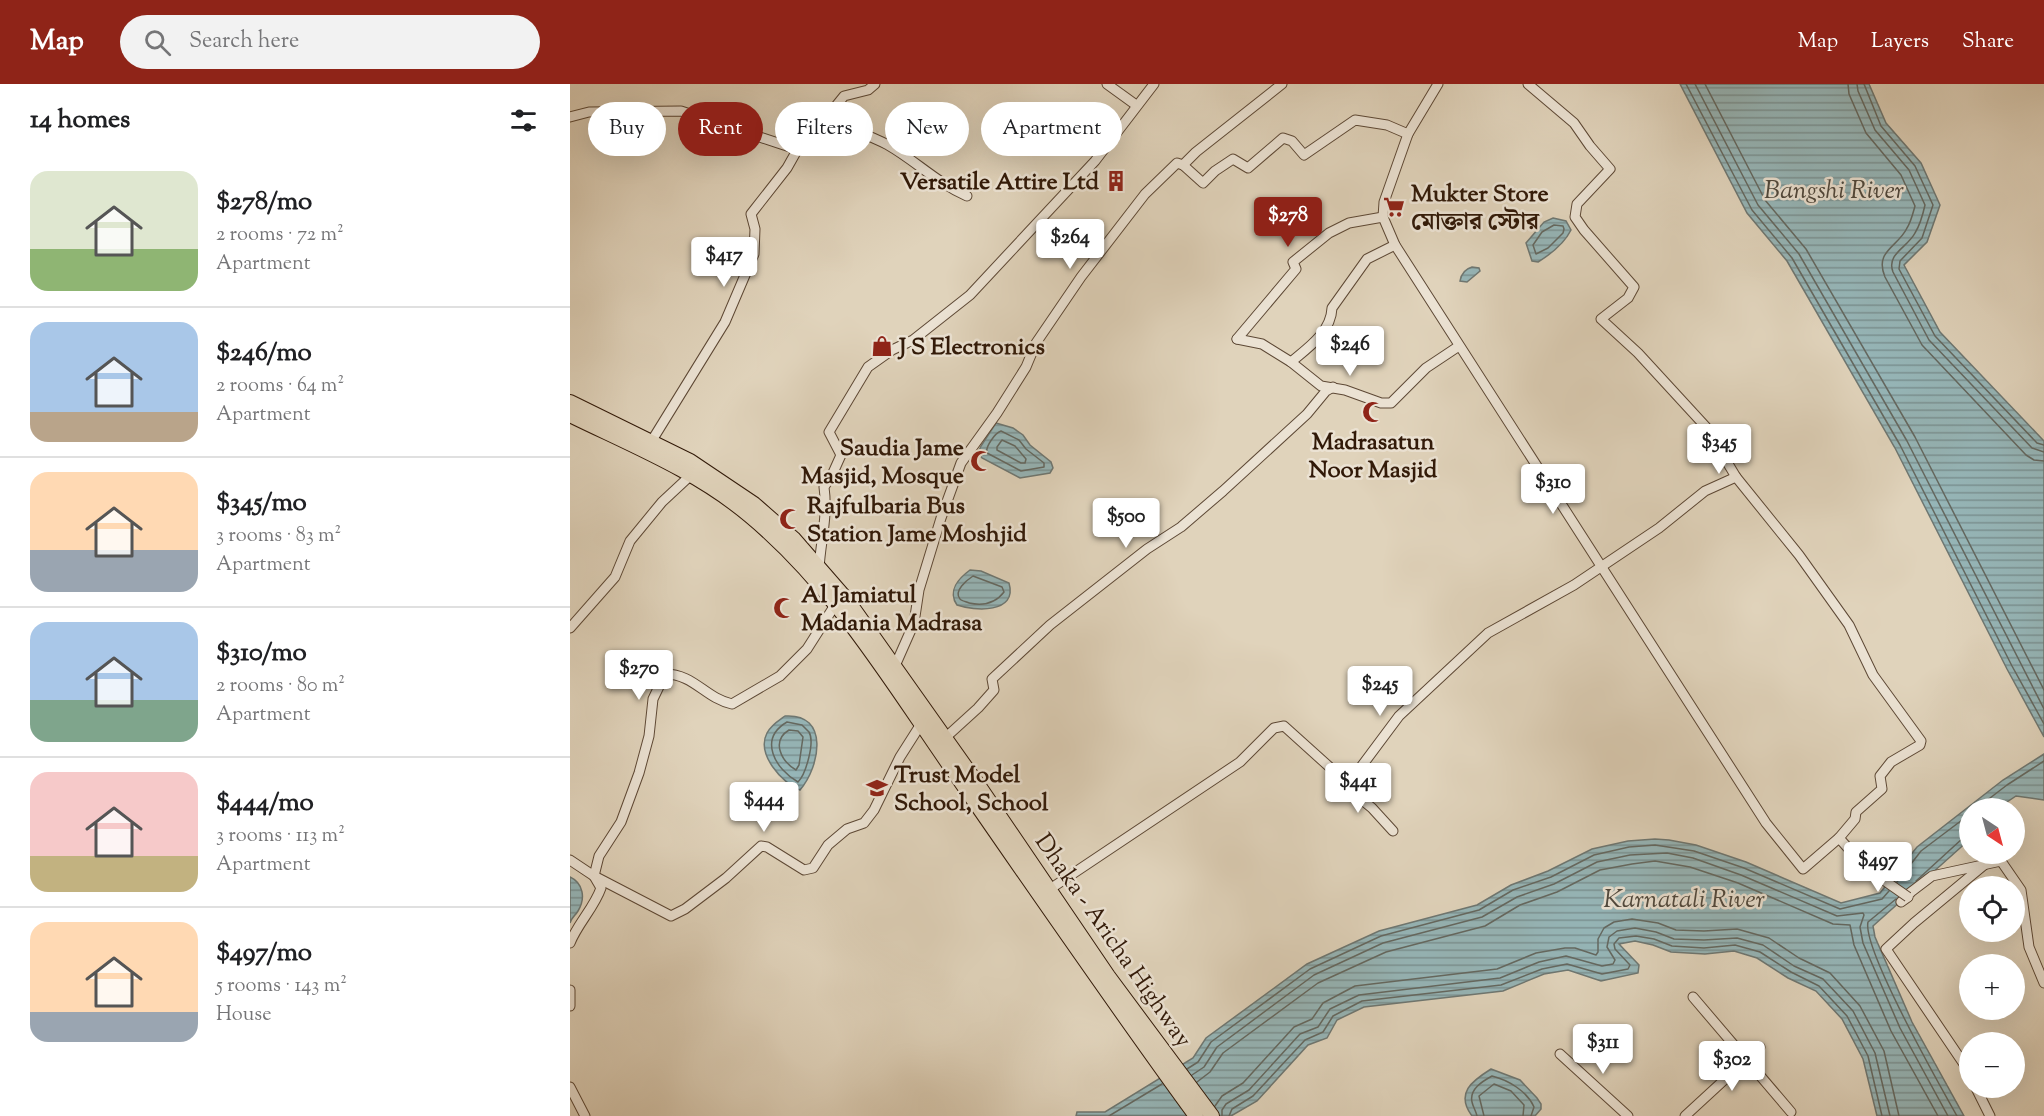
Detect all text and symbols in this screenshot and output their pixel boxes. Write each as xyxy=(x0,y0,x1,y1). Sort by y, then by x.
search box xyxy=(120,15,540,69)
text: Map xyxy=(30,22,84,62)
icon: search xyxy=(141,26,174,59)
text: Search here xyxy=(189,26,299,58)
text: Map xyxy=(1798,27,1838,57)
text: Layers xyxy=(1871,27,1929,57)
text: Share xyxy=(1962,27,2014,57)
text: 14 homes xyxy=(30,102,130,139)
chip: Buy xyxy=(588,102,666,156)
chip: Rent xyxy=(678,102,763,156)
chip: Filters xyxy=(775,102,873,156)
chip: New xyxy=(885,102,969,156)
chip: Apartment xyxy=(981,102,1122,156)
icon: filters xyxy=(507,104,540,137)
place label: Versatile Attire Ltd xyxy=(900,166,1099,200)
building icon: Versatile Attire Ltd xyxy=(1104,169,1128,193)
water label: Bangshi River xyxy=(1764,173,1904,210)
place label: Mukter Store মোক্তার স্টোর xyxy=(1411,178,1549,240)
text: $278/mo xyxy=(216,184,312,221)
icon: home xyxy=(78,195,150,267)
supermarket icon: Mukter Store মোক্তার স্টোর xyxy=(1382,195,1406,219)
pin: $278 xyxy=(1252,197,1324,248)
text: $278 xyxy=(1268,202,1308,231)
pin: $264 xyxy=(1034,219,1106,270)
text: 2 rooms · 72 m² xyxy=(216,221,344,250)
text: $264 xyxy=(1050,224,1090,253)
pin: $417 xyxy=(688,237,760,288)
text: $417 xyxy=(705,242,743,271)
text: Apartment xyxy=(216,250,311,279)
pin: $246 xyxy=(1314,326,1386,377)
place label: J S Electronics xyxy=(897,331,1045,365)
text: $246 xyxy=(1330,331,1370,360)
shop icon: J S Electronics xyxy=(870,334,894,358)
text: $246/mo xyxy=(216,335,312,372)
icon: home xyxy=(78,346,150,418)
text: 2 rooms · 64 m² xyxy=(216,372,344,401)
mosque icon: Madrasatun Noor Masjid xyxy=(1361,400,1385,424)
text: Apartment xyxy=(216,401,311,430)
pin: $345 xyxy=(1683,424,1755,475)
place label: Madrasatun Noor Masjid xyxy=(1309,426,1438,488)
text: $345 xyxy=(1701,429,1737,458)
place label: Saudia Jame Masjid, Mosque xyxy=(801,432,964,494)
mosque icon: Saudia Jame Masjid, Mosque xyxy=(969,449,993,473)
pin: $310 xyxy=(1517,464,1589,515)
text: $310 xyxy=(1535,469,1571,498)
text: $345/mo xyxy=(216,485,307,522)
place label: Rajfulbaria Bus Station Jame Moshjid xyxy=(807,490,1027,552)
icon: home xyxy=(78,496,150,568)
pin: $500 xyxy=(1090,498,1162,549)
text: $500 xyxy=(1107,503,1145,532)
mosque icon: Rajfulbaria Bus Station Jame Moshjid xyxy=(778,507,802,531)
text: 3 rooms · 83 m² xyxy=(216,522,341,551)
text: Apartment xyxy=(216,551,311,580)
place label: Al Jamiatul Madania Madrasa xyxy=(801,579,983,641)
mosque icon: Al Jamiatul Madania Madrasa xyxy=(772,596,796,620)
text: $310/mo xyxy=(216,635,307,672)
icon: home xyxy=(78,646,150,718)
pin: $270 xyxy=(603,650,675,701)
text: $270 xyxy=(619,655,659,684)
pin: $245 xyxy=(1344,666,1416,717)
text: $245 xyxy=(1362,671,1398,700)
text: 2 rooms · 80 m² xyxy=(216,672,345,701)
text: Apartment xyxy=(216,701,311,730)
place label: Trust Model School, School xyxy=(894,759,1049,821)
pin: $441 xyxy=(1322,763,1394,814)
text: $441 xyxy=(1339,768,1377,797)
school or university icon: Trust Model School, School xyxy=(865,776,889,800)
pin: $444 xyxy=(728,782,800,833)
text: $444/mo xyxy=(216,785,314,822)
text: $444 xyxy=(744,787,784,816)
icon: home xyxy=(78,796,150,868)
north arrow xyxy=(1959,798,2025,864)
map controls xyxy=(1959,798,2025,1098)
text: 3 rooms · 113 m² xyxy=(216,822,345,851)
street label: Dhaka - Aricha Highway xyxy=(1026,827,1199,1055)
pin: $497 xyxy=(1842,842,1914,893)
text: $497 xyxy=(1858,847,1898,876)
text: Apartment xyxy=(216,851,311,880)
button: locate xyxy=(1959,876,2025,942)
water label: Karnatali River xyxy=(1603,882,1765,919)
text: $497/mo xyxy=(216,935,312,972)
icon: home xyxy=(78,946,150,1018)
button: + xyxy=(1959,954,2025,1020)
text: 5 rooms · 143 m² xyxy=(216,972,347,1001)
text: House xyxy=(216,1001,271,1030)
pin: $311 xyxy=(1567,1024,1639,1075)
text: $311 xyxy=(1587,1029,1619,1058)
button: − xyxy=(1959,1032,2025,1098)
pin: $302 xyxy=(1696,1041,1768,1092)
text: $302 xyxy=(1713,1046,1751,1075)

